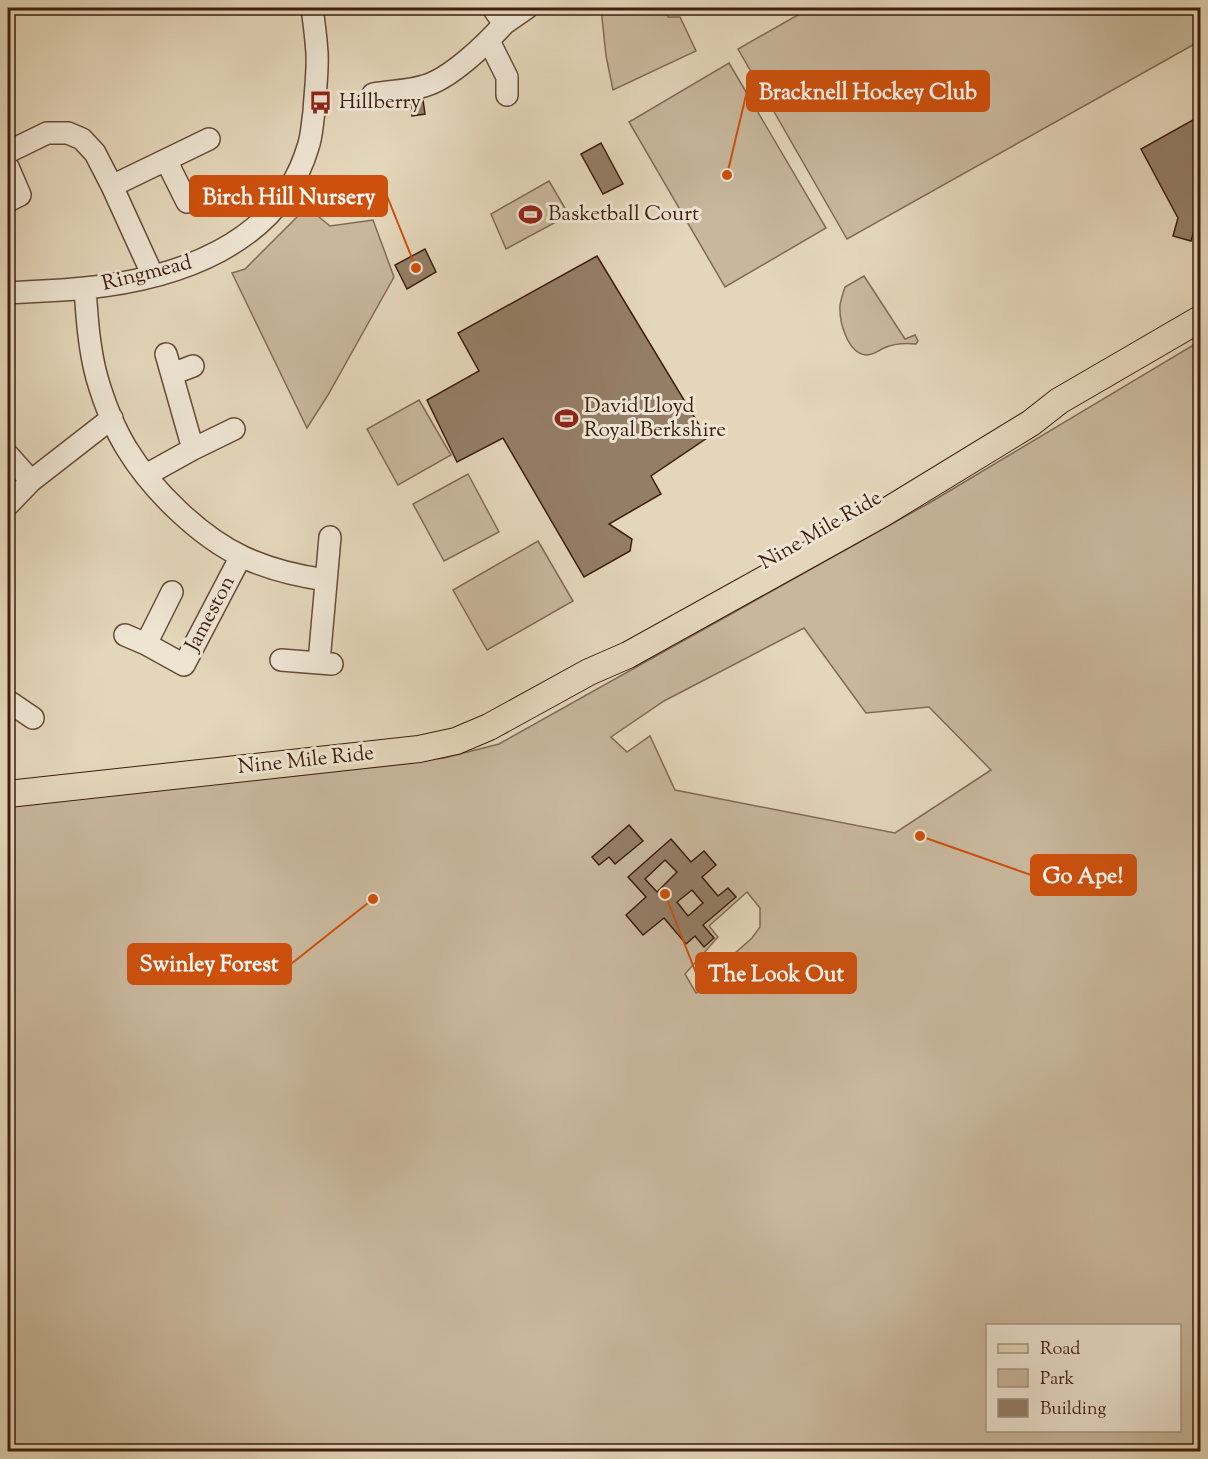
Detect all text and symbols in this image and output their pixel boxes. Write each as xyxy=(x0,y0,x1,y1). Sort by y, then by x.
callout: Bracknell Hockey Club xyxy=(747,71,989,111)
text: Bracknell Hockey Club xyxy=(759,78,977,110)
place label: Hillberry xyxy=(339,88,421,118)
bus stop icon: Hillberry xyxy=(308,90,334,116)
callout: Birch Hill Nursery xyxy=(190,176,387,216)
text: Birch Hill Nursery xyxy=(203,183,375,215)
place label: Basketball Court xyxy=(548,200,699,230)
sports icon: Basketball Court xyxy=(517,202,543,228)
street label: Ringmead xyxy=(99,248,195,300)
place label: David Lloyd Royal Berkshire xyxy=(584,392,726,446)
sports icon: David Lloyd Royal Berkshire xyxy=(553,406,579,432)
street label: Nine Mile Ride xyxy=(754,484,888,578)
street label: Jameston xyxy=(178,571,244,658)
street label: Nine Mile Ride xyxy=(236,739,376,783)
callout: Go Ape! xyxy=(1031,855,1136,895)
text: Go Ape! xyxy=(1043,862,1123,894)
callout: Swinley Forest xyxy=(128,944,291,984)
text: Swinley Forest xyxy=(140,950,279,982)
callout: The Look Out xyxy=(696,953,856,993)
text: The Look Out xyxy=(708,960,844,992)
legend xyxy=(986,1324,1181,1432)
text: Road xyxy=(1040,1337,1080,1363)
text: Park xyxy=(1040,1367,1075,1393)
text: Building xyxy=(1040,1397,1106,1423)

